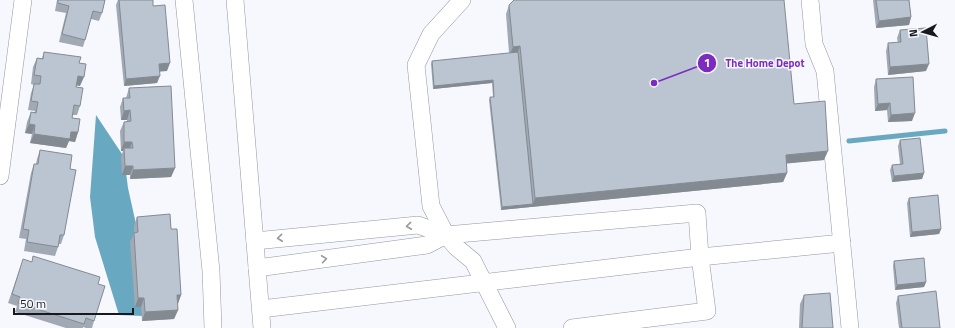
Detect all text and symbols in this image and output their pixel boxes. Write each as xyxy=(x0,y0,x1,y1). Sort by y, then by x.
north arrow xyxy=(903,12,943,52)
text: N xyxy=(905,28,921,38)
callout: The Home Depot xyxy=(697,52,812,75)
text: 1 xyxy=(704,53,710,72)
text: The Home Depot xyxy=(726,55,804,71)
one-way arrow xyxy=(406,221,412,230)
one-way arrow xyxy=(277,234,283,243)
one-way arrow xyxy=(321,255,327,264)
scale bar xyxy=(14,290,133,316)
text: 50 m xyxy=(20,294,46,313)

